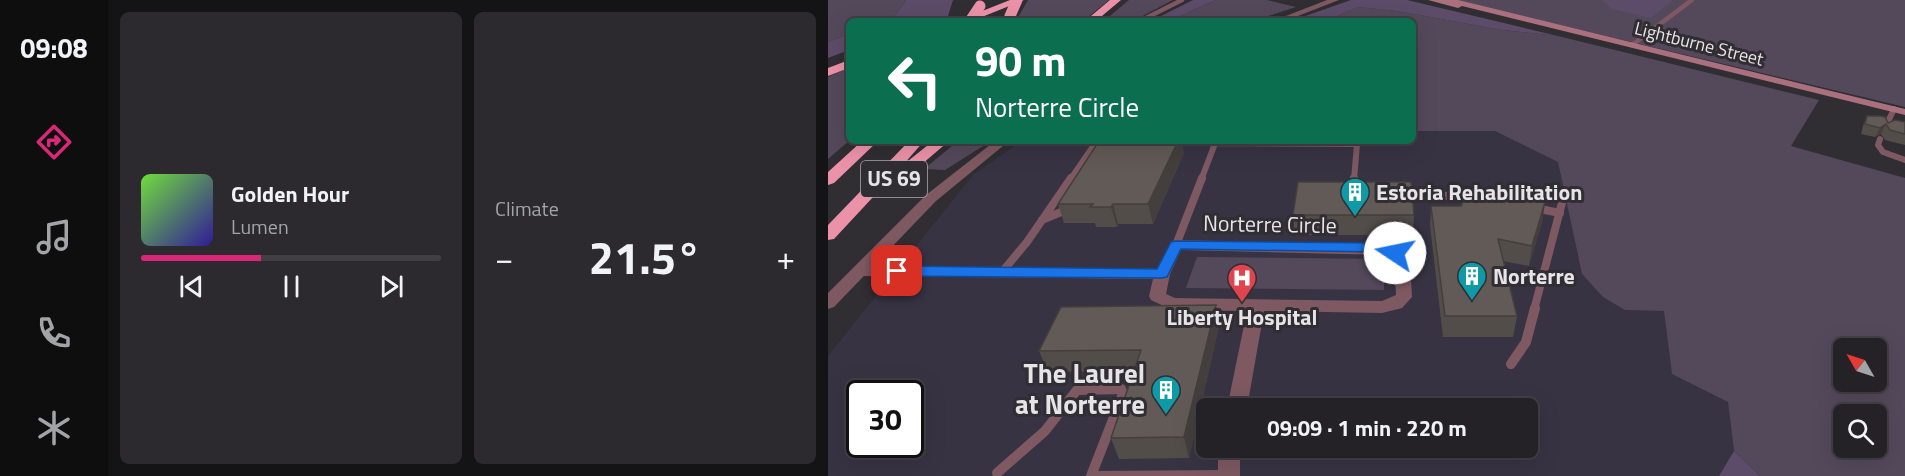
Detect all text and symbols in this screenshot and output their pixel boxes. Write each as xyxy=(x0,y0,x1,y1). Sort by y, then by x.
street label: Lightburne Street xyxy=(1632,14,1767,73)
text: 09:08 xyxy=(20,27,88,68)
text: 90 m xyxy=(975,28,1067,92)
icon: left xyxy=(876,42,954,120)
text: Norterre Circle xyxy=(975,86,1139,127)
icon: directions xyxy=(33,121,75,163)
road number: US 69 xyxy=(861,161,927,197)
place label: Estoria Rehabilitation xyxy=(1376,175,1582,209)
building icon: Estoria Rehabilitation xyxy=(1339,176,1371,218)
text: Golden Hour xyxy=(231,177,349,211)
text: Climate xyxy=(495,193,559,224)
street label: Norterre Circle xyxy=(1203,206,1337,242)
text: Lumen xyxy=(231,211,289,242)
icon: music xyxy=(33,216,75,258)
position arrow xyxy=(1363,221,1427,285)
text: 21.5° xyxy=(589,223,701,291)
text: − xyxy=(495,233,513,283)
text: + xyxy=(777,233,795,283)
pin xyxy=(871,245,922,296)
icon: arrive xyxy=(880,254,913,287)
place label: Norterre xyxy=(1493,259,1575,293)
building icon: Norterre xyxy=(1456,260,1488,302)
hospital icon: Liberty Hospital xyxy=(1226,262,1258,304)
icon: previous xyxy=(175,270,208,303)
icon: pause xyxy=(275,270,308,303)
icon: next xyxy=(375,270,408,303)
place label: Liberty Hospital xyxy=(1167,300,1317,334)
icon: phone xyxy=(33,312,75,354)
north arrow xyxy=(1833,338,1887,392)
map controls xyxy=(1833,338,1887,458)
place label: The Laurel at Norterre xyxy=(1015,352,1145,424)
building icon: The Laurel at Norterre xyxy=(1150,374,1182,416)
speed limit sign: 30 xyxy=(846,380,924,458)
button: search xyxy=(1833,404,1887,458)
icon: climate xyxy=(33,407,75,449)
text: 09:09 · 1 min · 220 m xyxy=(1267,411,1467,445)

